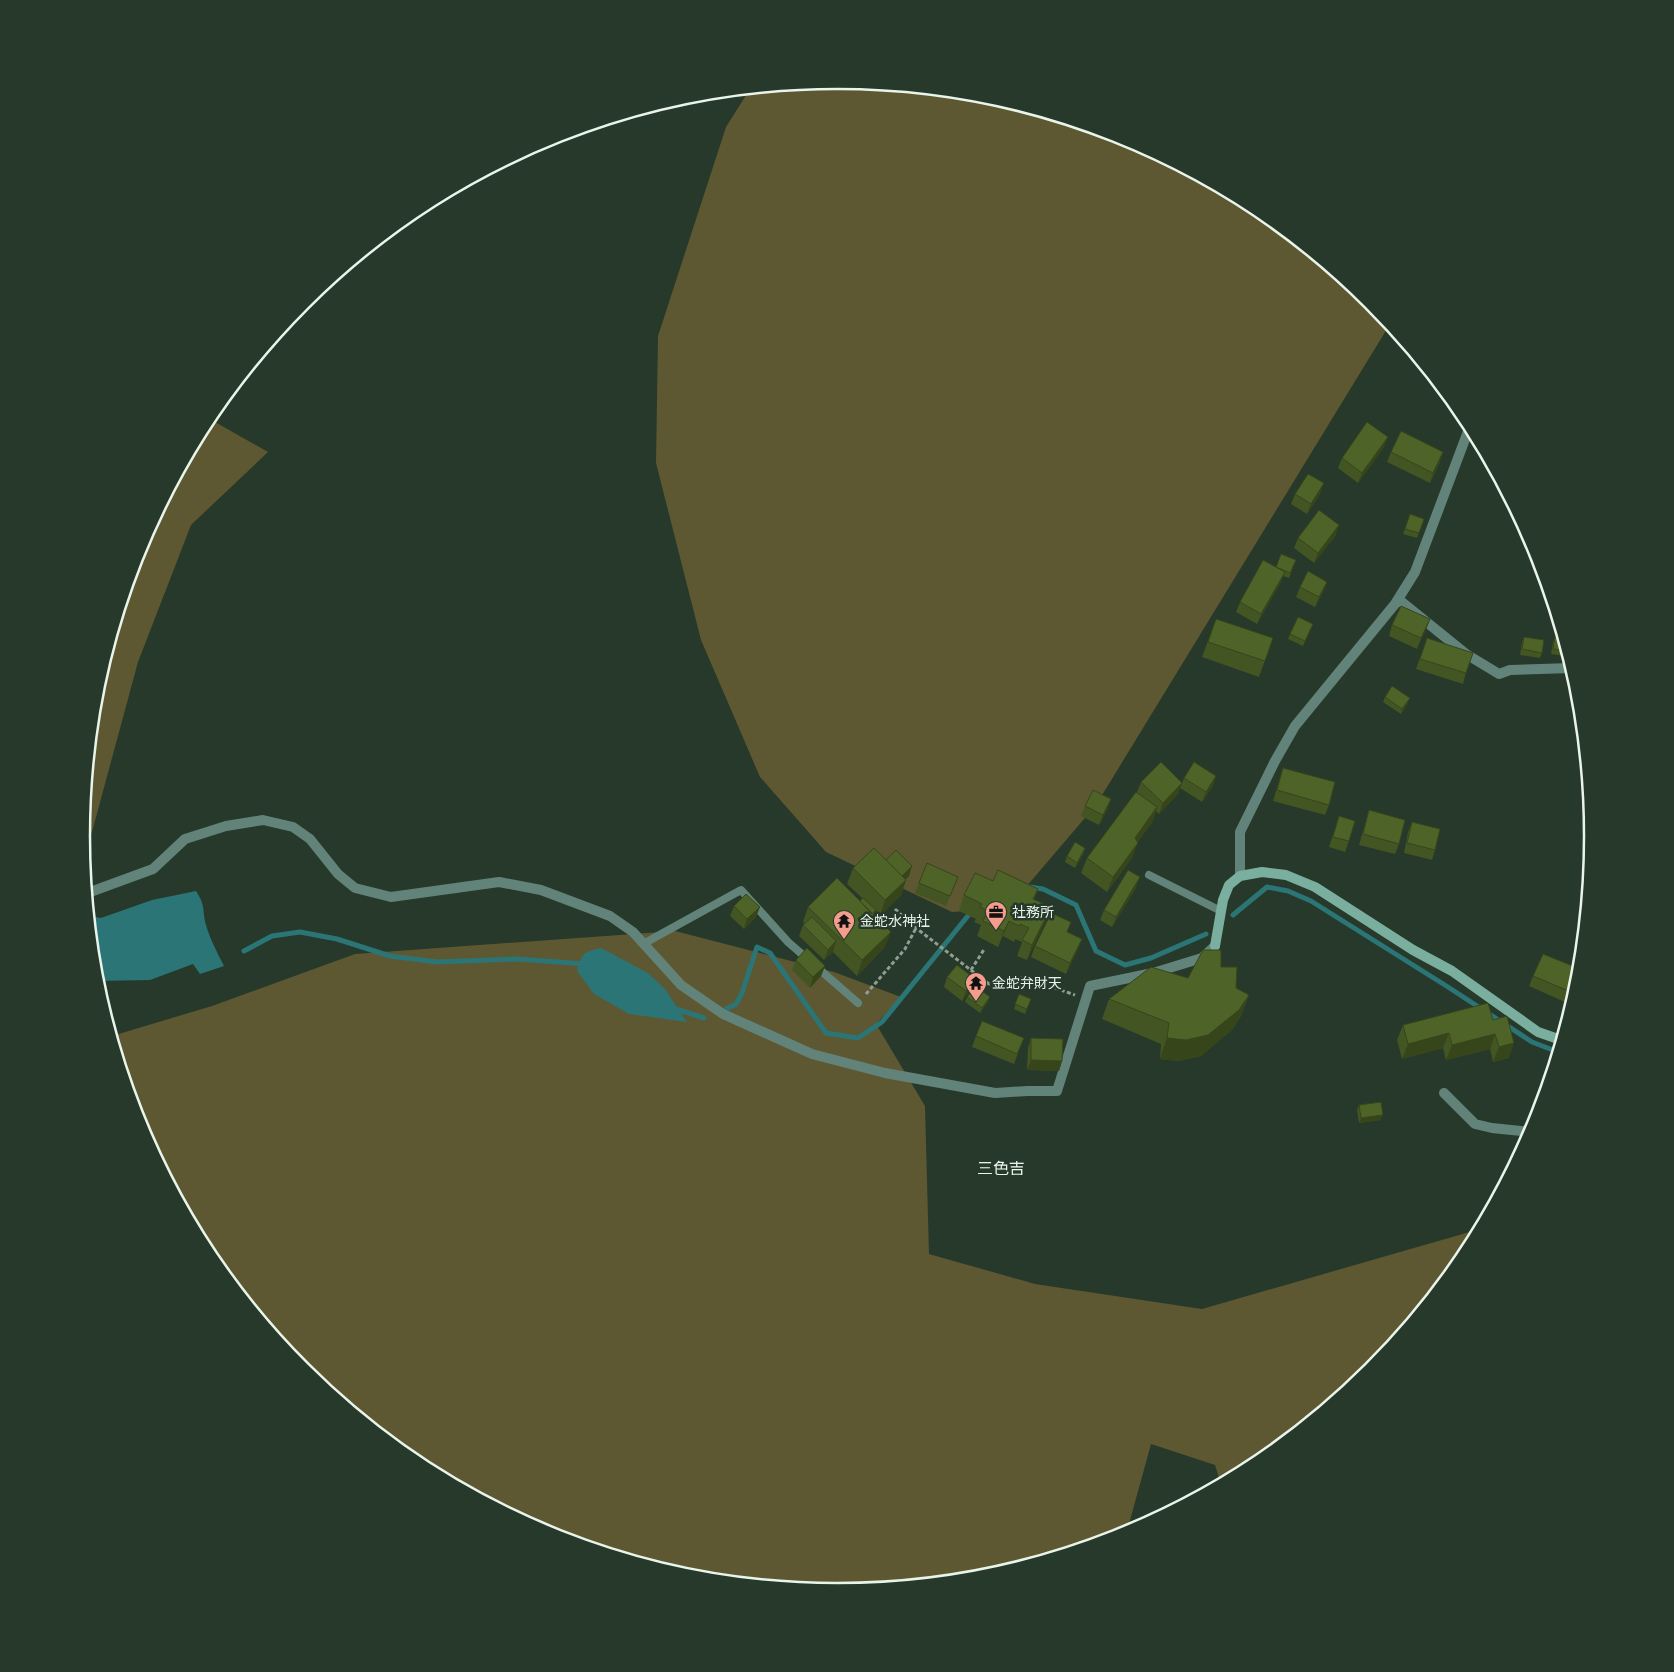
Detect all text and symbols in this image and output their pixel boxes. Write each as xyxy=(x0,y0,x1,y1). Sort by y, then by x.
office icon: 社務所 xyxy=(984,900,1008,931)
place label: 社務所 xyxy=(1012,904,1054,920)
temple icon: 金蛇水神社 xyxy=(832,909,856,940)
place label: 金蛇水神社 xyxy=(860,913,930,929)
temple icon: 金蛇弁財天 xyxy=(964,971,988,1002)
place label: 金蛇弁財天 xyxy=(992,975,1062,991)
district label: 三色吉 xyxy=(977,1160,1025,1177)

